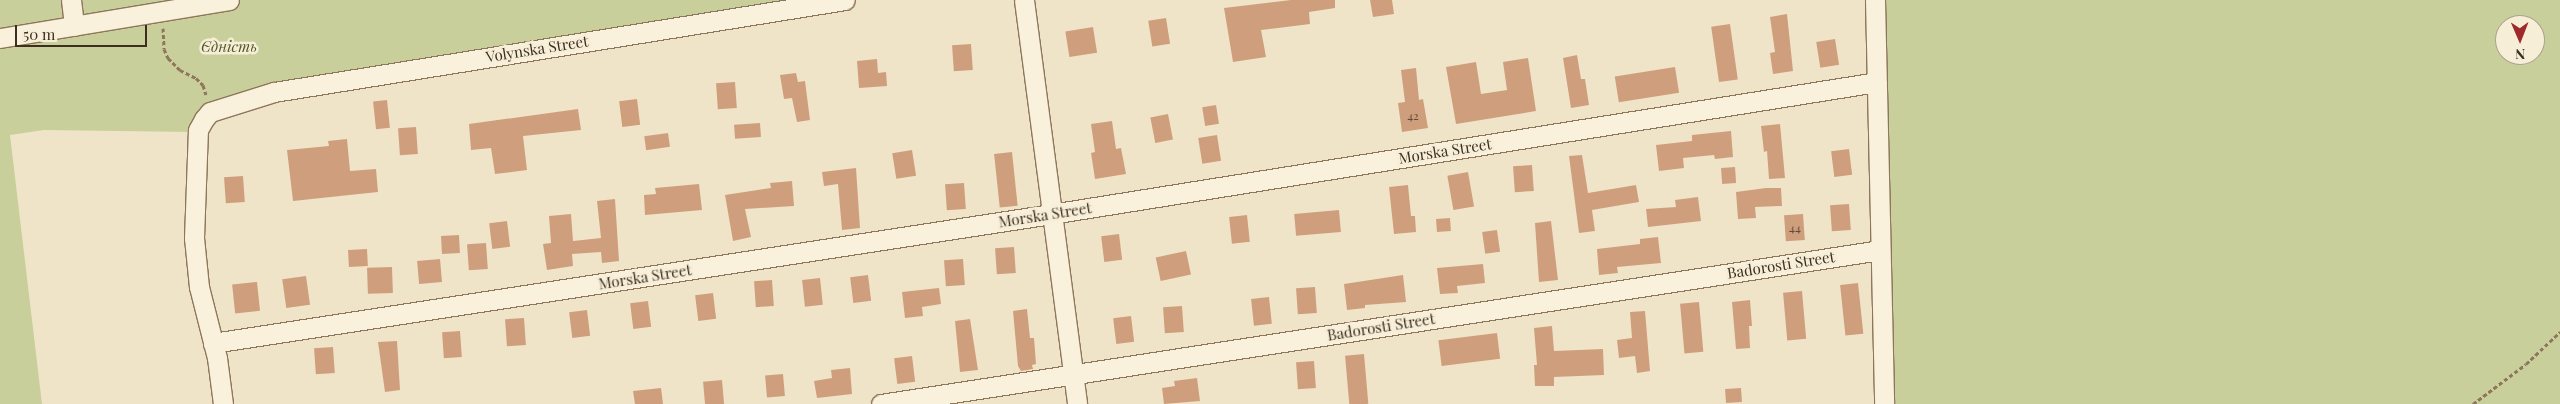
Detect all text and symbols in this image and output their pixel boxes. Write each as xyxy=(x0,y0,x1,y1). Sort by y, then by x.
scale bar xyxy=(18,15,150,47)
north arrow xyxy=(2495,15,2545,65)
text: 50 m xyxy=(23,24,55,44)
street label: Volynska Street xyxy=(484,32,590,66)
park label: Єдність xyxy=(201,38,257,56)
text: N xyxy=(2515,45,2525,64)
house number: 42 xyxy=(1407,109,1419,123)
street label: Morska Street xyxy=(1397,135,1493,167)
street label: Morska Street xyxy=(997,199,1093,231)
house number: 44 xyxy=(1789,221,1801,235)
street label: Badorosti Street xyxy=(1726,248,1836,282)
street label: Morska Street xyxy=(597,261,693,293)
street label: Badorosti Street xyxy=(1326,310,1436,344)

